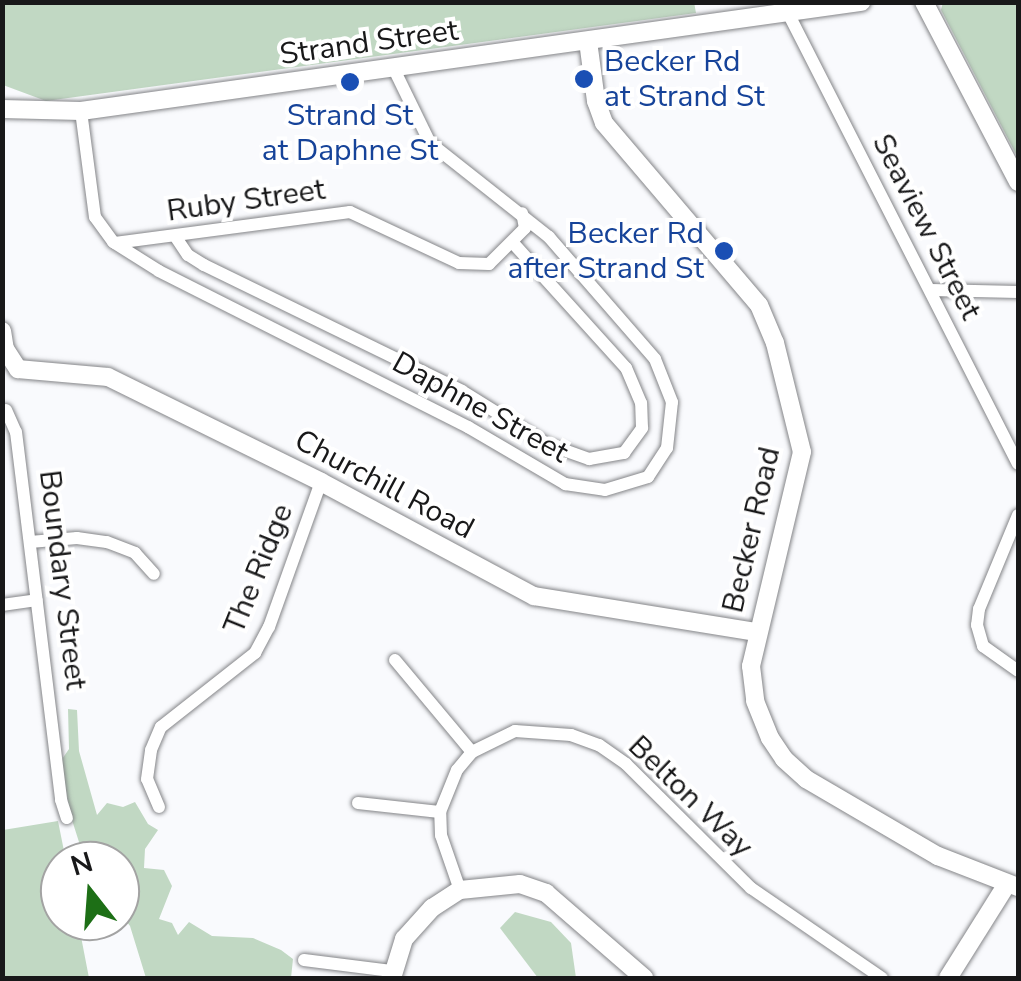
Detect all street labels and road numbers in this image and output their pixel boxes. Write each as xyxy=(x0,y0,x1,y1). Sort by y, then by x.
street label: Strand Street xyxy=(278,13,460,73)
street label: Seaview Street xyxy=(864,128,988,326)
street label: Ruby Street xyxy=(165,172,327,230)
street label: Daphne Street xyxy=(386,345,574,471)
street label: Churchill Road xyxy=(288,423,480,547)
street label: Becker Road xyxy=(715,444,789,616)
street label: Boundary Street xyxy=(31,468,93,692)
street label: The Ridge xyxy=(217,499,301,639)
street label: Belton Way xyxy=(620,729,760,865)

